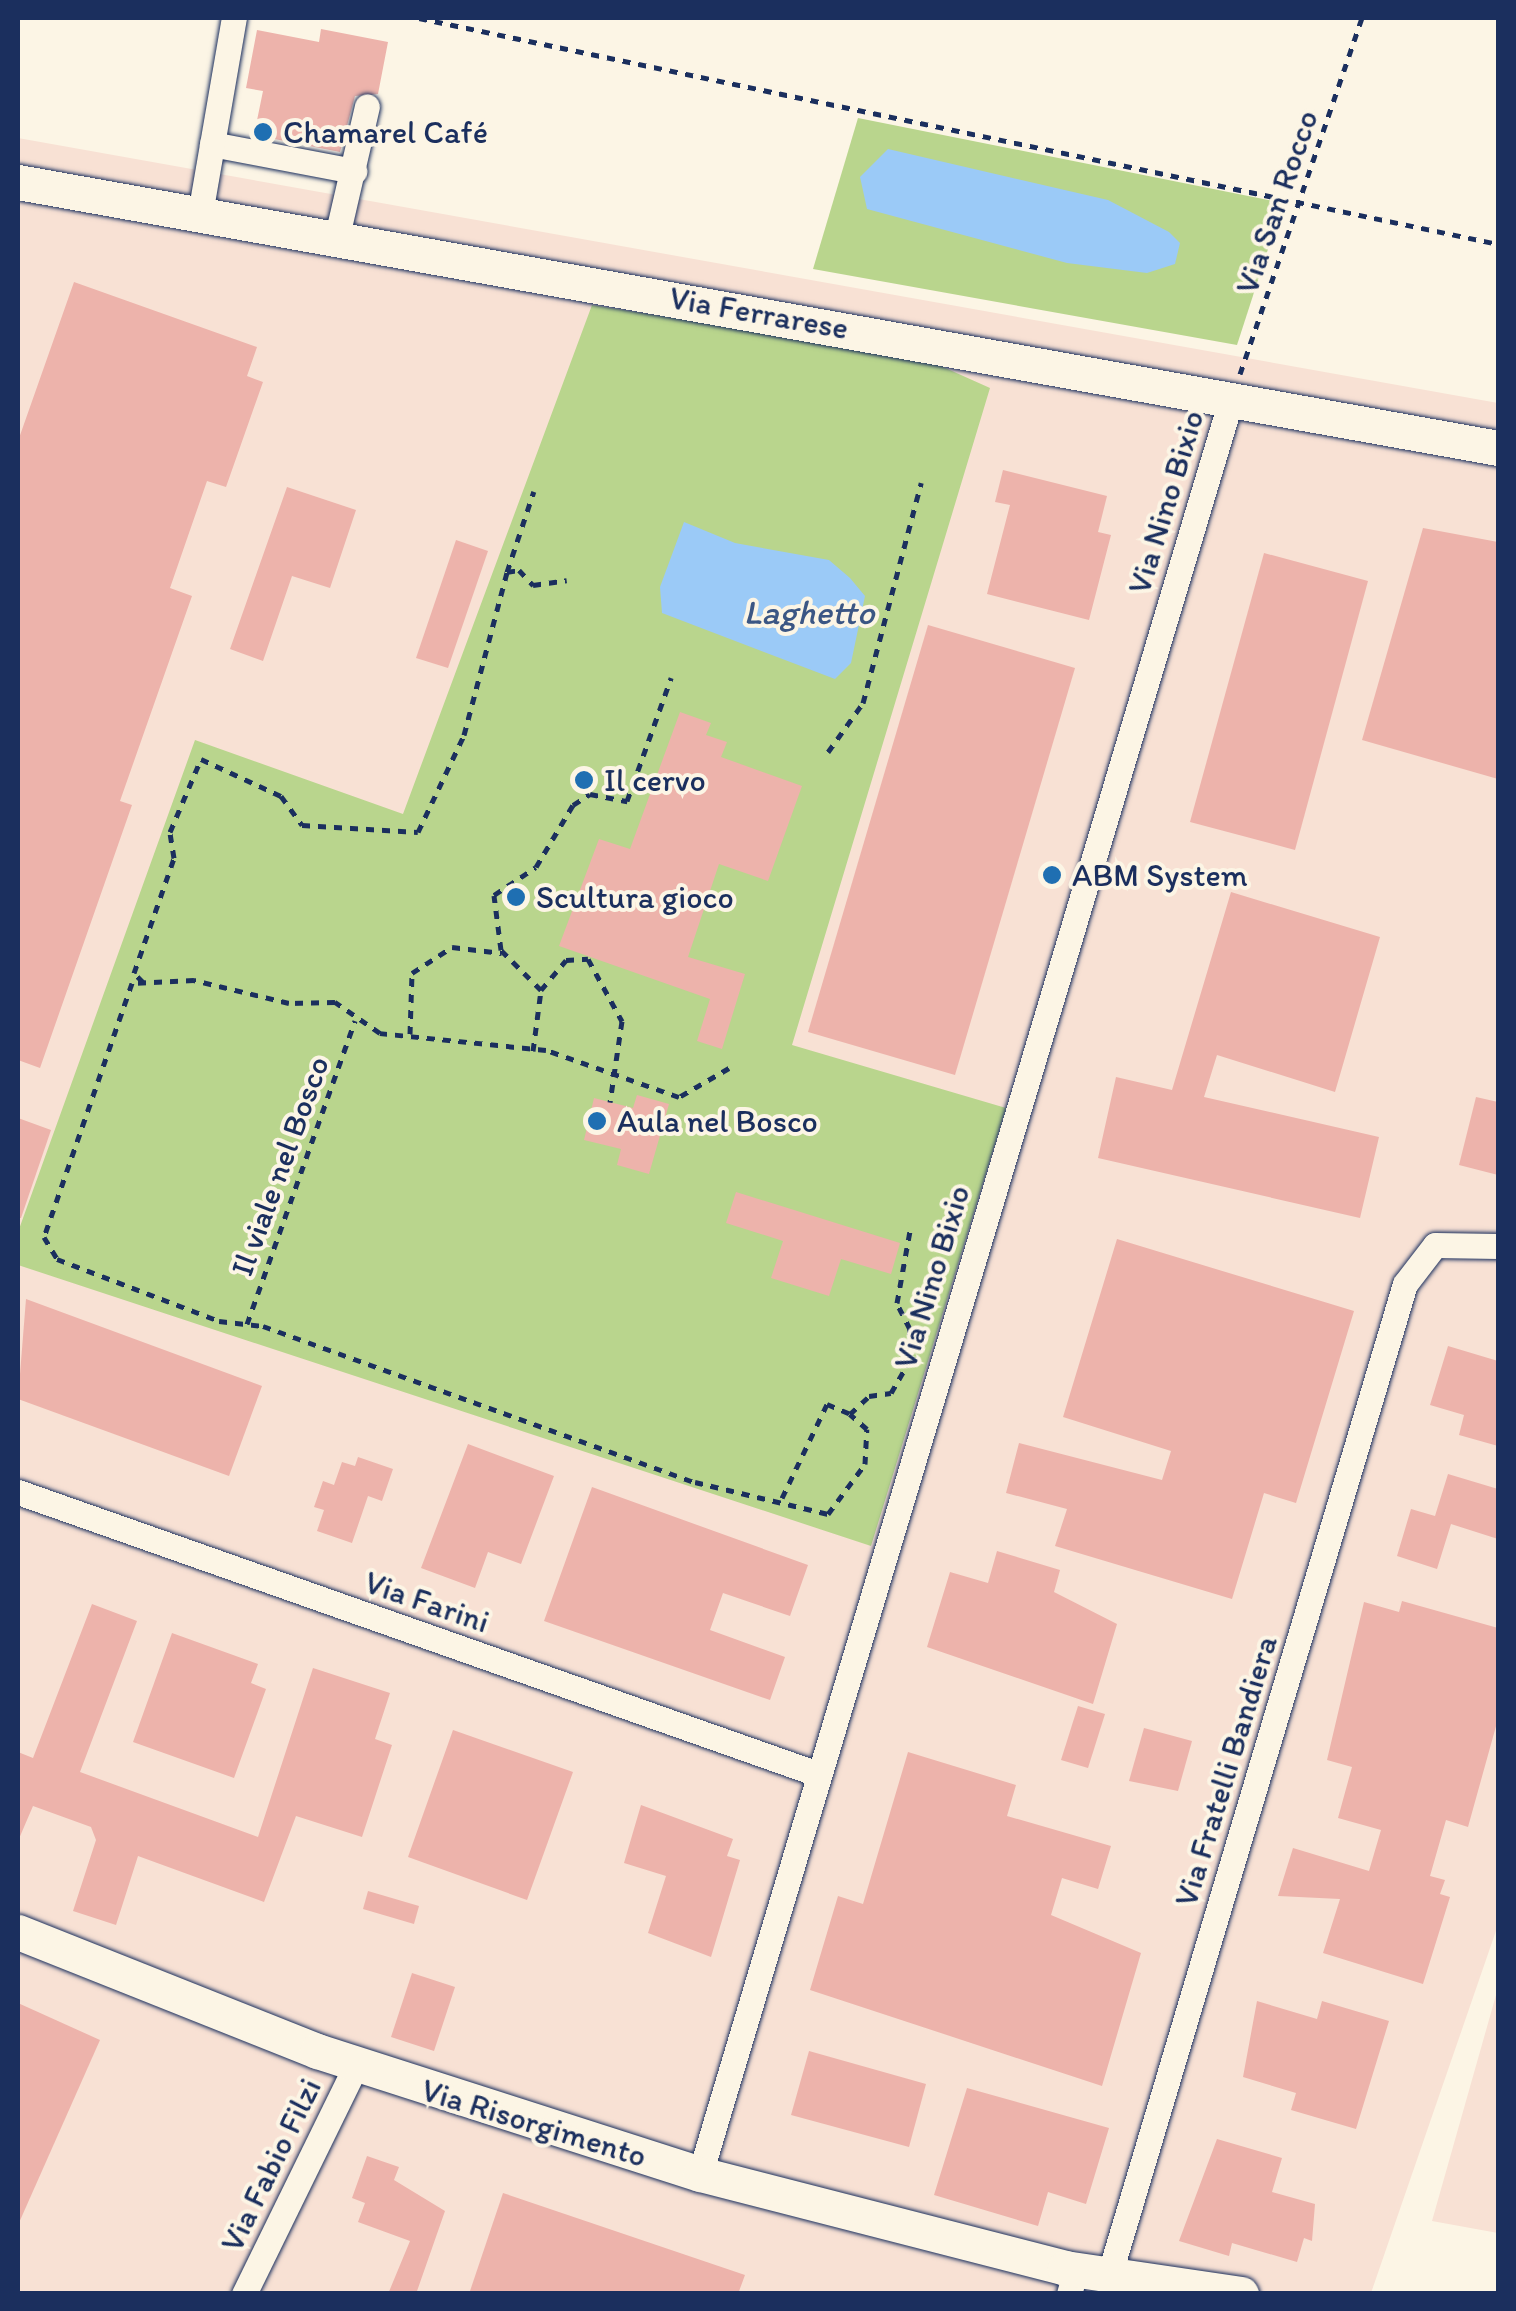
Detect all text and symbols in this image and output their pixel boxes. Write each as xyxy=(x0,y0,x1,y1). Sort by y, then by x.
street label: Via San Rocco xyxy=(1228,105,1326,299)
place label: Chamarel Café xyxy=(283,113,487,151)
marker: Chamarel Café xyxy=(252,121,274,143)
street label: Via Ferrarese xyxy=(668,279,850,347)
street label: Via Nino Bixio xyxy=(1120,405,1212,599)
water label: Laghetto xyxy=(743,591,875,633)
place label: Il cervo xyxy=(604,761,706,799)
marker: Il cervo xyxy=(573,769,595,791)
place label: ABM System xyxy=(1072,856,1247,894)
marker: ABM System xyxy=(1041,864,1063,886)
place label: Scultura gioco xyxy=(536,878,733,916)
marker: Scultura gioco xyxy=(505,886,527,908)
street label: Il viale nel Bosco xyxy=(223,1051,337,1281)
place label: Aula nel Bosco xyxy=(617,1102,819,1140)
marker: Aula nel Bosco xyxy=(586,1110,608,1132)
street label: Via Nino Bixio xyxy=(886,1180,978,1374)
street label: Via Farini xyxy=(360,1563,494,1641)
street label: Via Fratelli Bandiera xyxy=(1166,1631,1286,1911)
street label: Via Risorgimento xyxy=(417,2071,651,2175)
street label: Via Fabio Filzi xyxy=(213,2073,329,2257)

